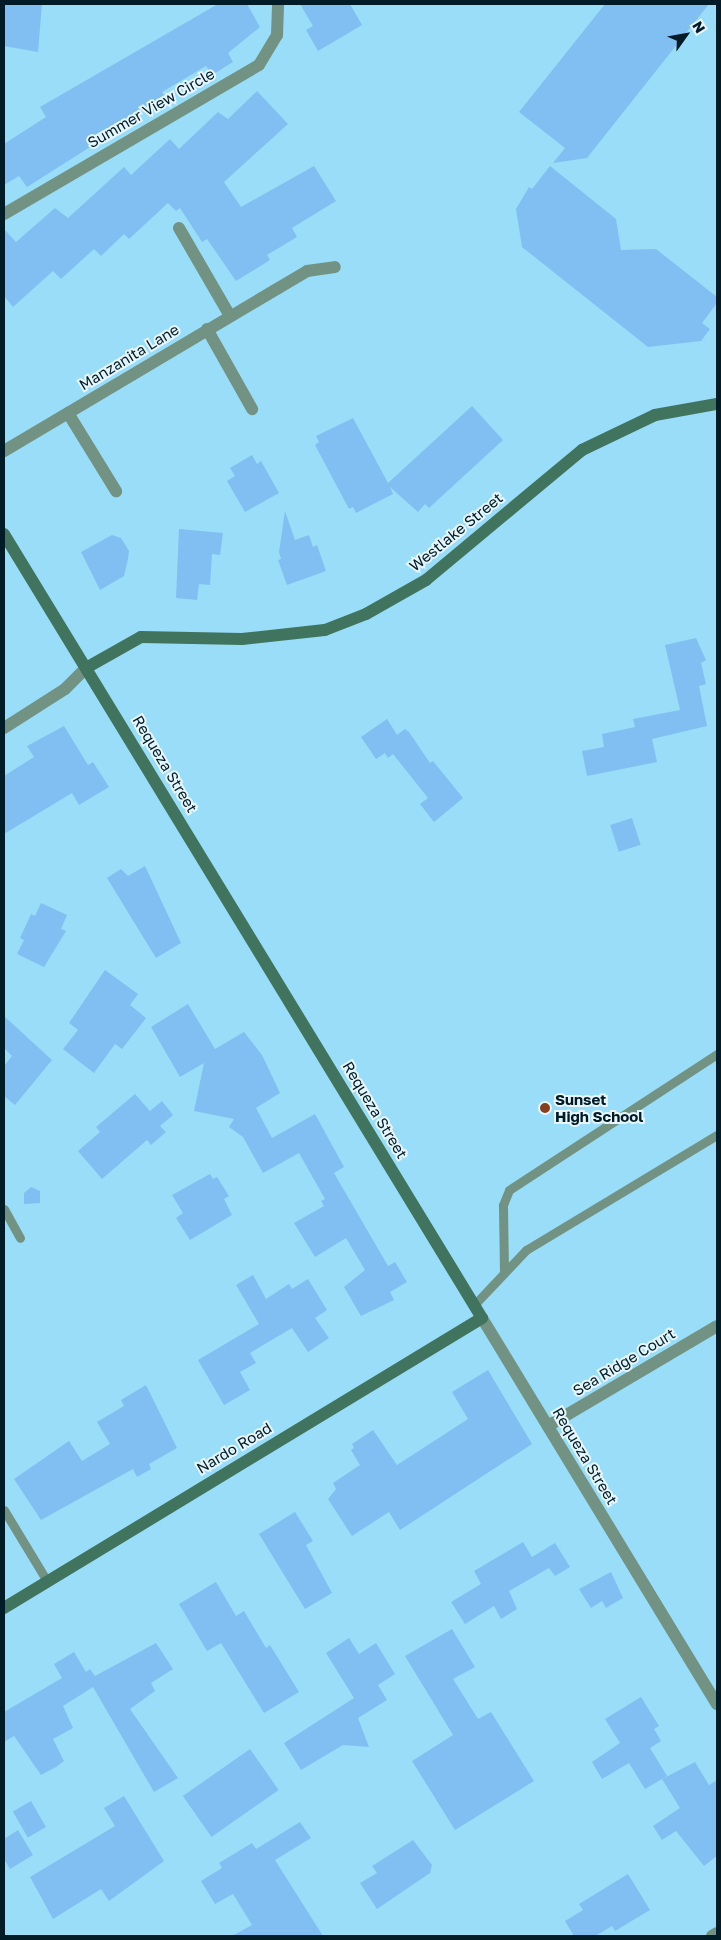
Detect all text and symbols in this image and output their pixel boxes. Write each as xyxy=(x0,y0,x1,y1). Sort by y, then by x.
north arrow xyxy=(661,10,711,60)
text: N xyxy=(689,18,709,36)
street label: Summer View Circle xyxy=(84,64,218,152)
street label: Manzanita Lane xyxy=(76,320,182,394)
street label: Westlake Street xyxy=(406,489,506,575)
street label: Requeza Street xyxy=(129,712,201,816)
street label: Requeza Street xyxy=(339,1058,411,1162)
place label: Sunset High School xyxy=(555,1090,643,1125)
marker: Sunset High School xyxy=(539,1102,551,1114)
street label: Sea Ridge Court xyxy=(570,1324,678,1400)
street label: Requeza Street xyxy=(549,1404,621,1508)
street label: Nardo Road xyxy=(193,1419,275,1477)

